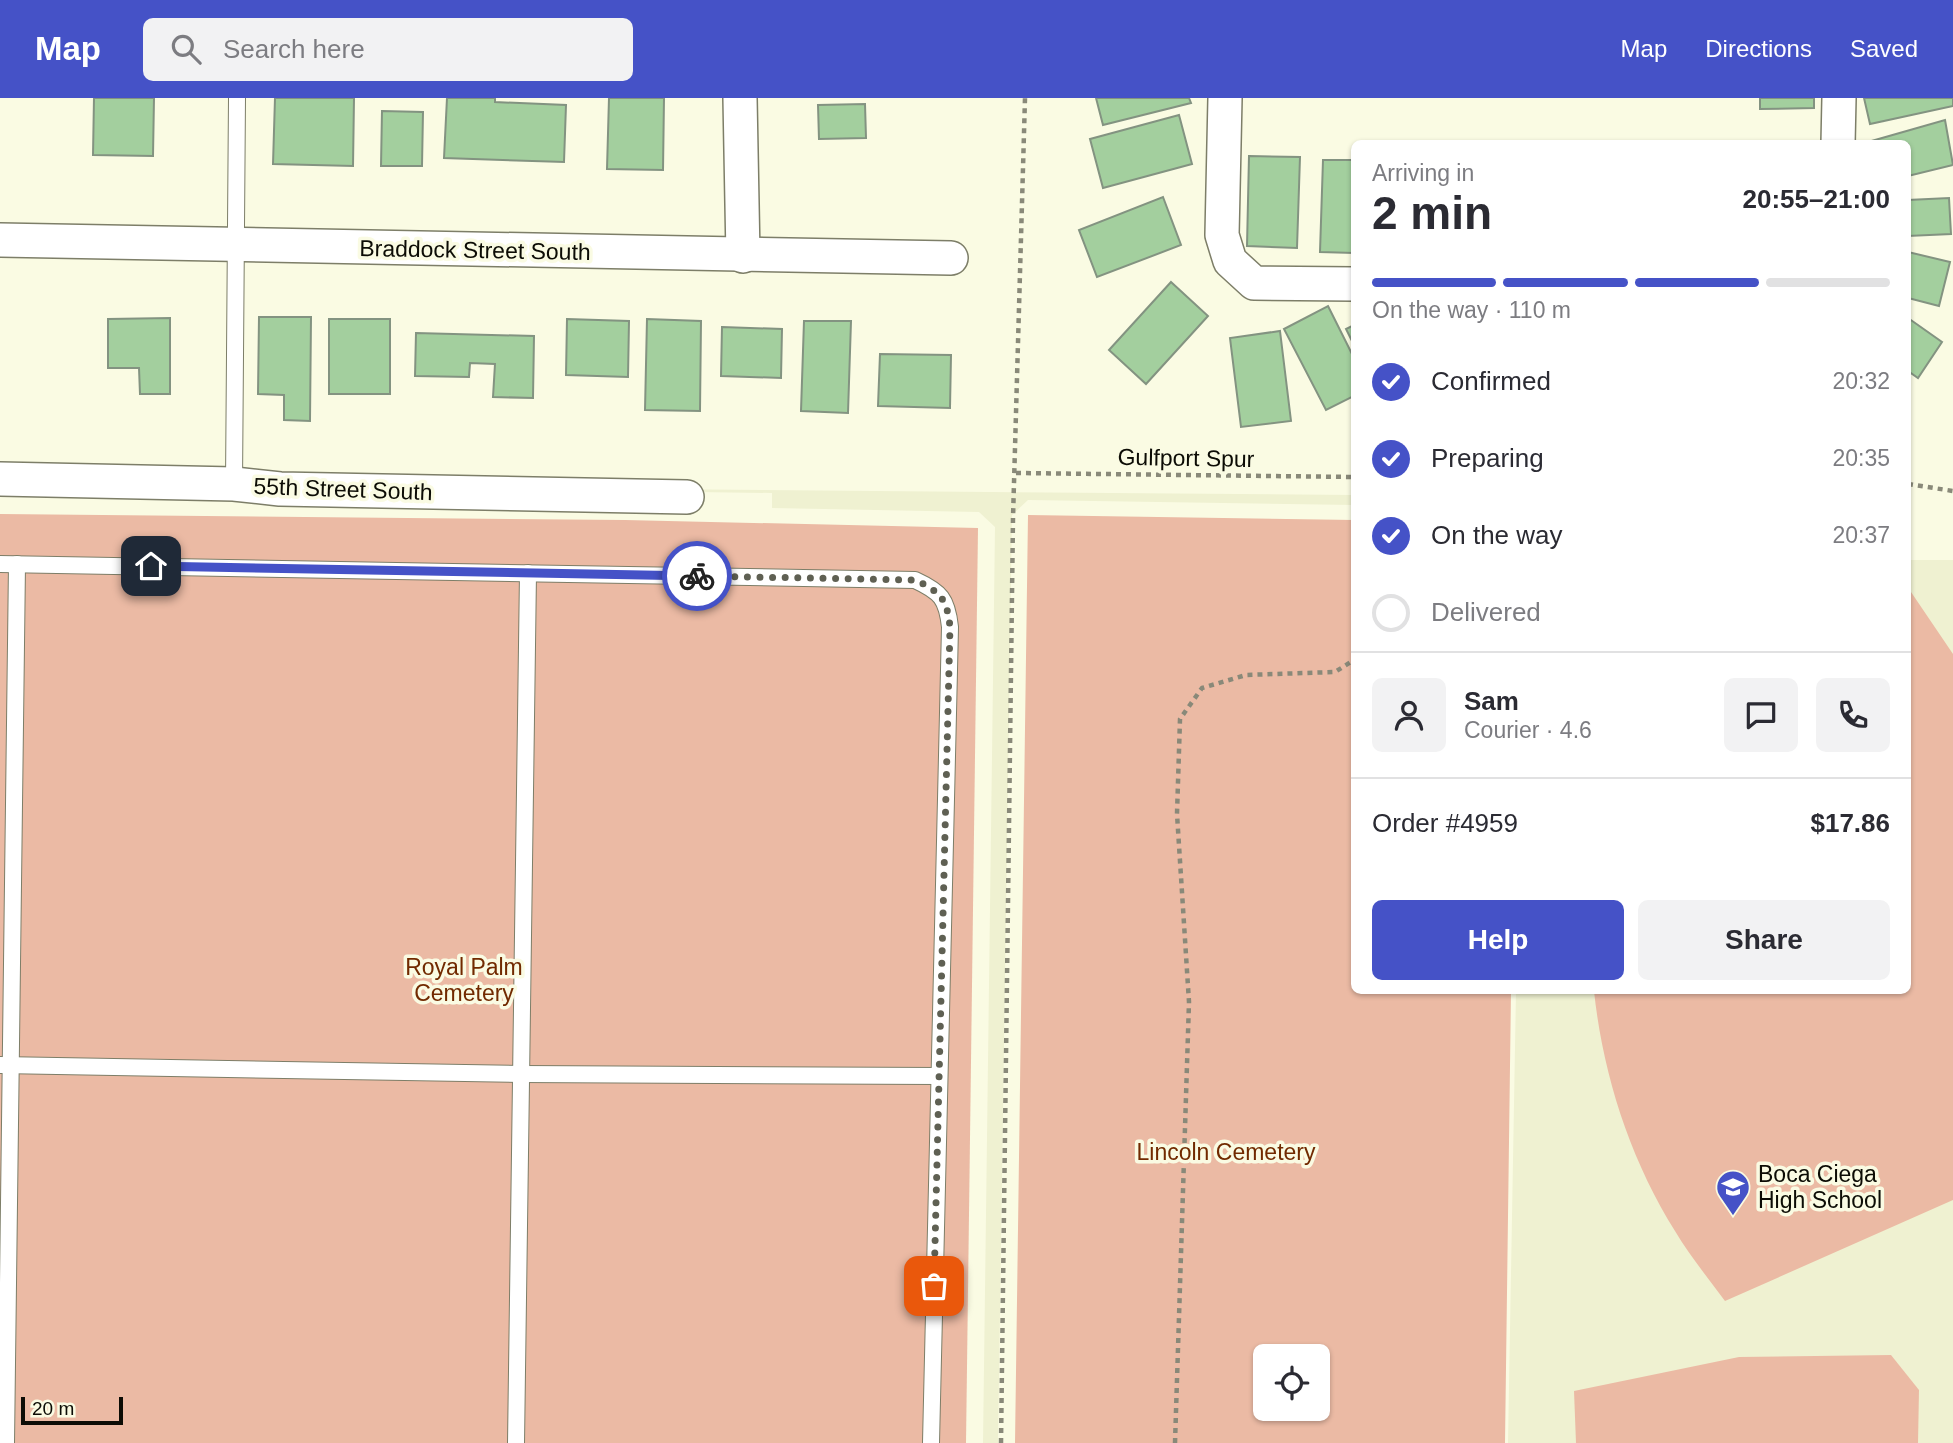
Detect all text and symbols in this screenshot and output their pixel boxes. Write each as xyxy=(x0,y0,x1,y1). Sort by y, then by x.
search box xyxy=(143,18,633,81)
text: Map xyxy=(35,30,101,67)
icon: search xyxy=(167,30,205,68)
text: Search here xyxy=(223,34,365,64)
text: Map xyxy=(1621,35,1667,62)
text: Directions xyxy=(1705,35,1812,62)
text: Saved xyxy=(1850,35,1918,62)
text: Arriving in xyxy=(1372,160,1474,186)
text: 20:55–21:00 xyxy=(1743,184,1890,214)
text: 2 min xyxy=(1372,187,1492,239)
street label: Braddock Street South xyxy=(359,235,591,265)
text: On the way · 110 m xyxy=(1372,297,1571,323)
icon: check xyxy=(1372,363,1410,401)
text: Confirmed xyxy=(1431,366,1551,396)
text: 20:32 xyxy=(1832,368,1890,394)
icon: check xyxy=(1372,440,1410,478)
text: Preparing xyxy=(1431,443,1544,473)
street label: Gulfport Spur xyxy=(1117,444,1255,472)
text: 20:35 xyxy=(1832,445,1890,471)
street label: 55th Street South xyxy=(253,473,433,505)
icon: check xyxy=(1372,517,1410,555)
text: On the way xyxy=(1431,520,1563,550)
text: 20:37 xyxy=(1832,522,1890,548)
pin xyxy=(121,536,181,596)
courier xyxy=(662,541,732,611)
icon: home xyxy=(132,547,170,585)
icon: bike xyxy=(678,557,716,595)
text: Delivered xyxy=(1431,597,1541,627)
button: person xyxy=(1372,678,1446,752)
button: chat xyxy=(1724,678,1798,752)
button: phone xyxy=(1816,678,1890,752)
text: Sam xyxy=(1464,686,1519,716)
text: Courier · 4.6 xyxy=(1464,717,1592,743)
text: Order #4959 xyxy=(1372,808,1518,838)
text: $17.86 xyxy=(1810,808,1890,838)
button: Help xyxy=(1372,900,1624,980)
button: Share xyxy=(1638,900,1890,980)
park label: Royal Palm Cemetery xyxy=(405,954,523,1006)
park label: Lincoln Cemetery xyxy=(1137,1139,1316,1165)
place label: Boca Ciega High School xyxy=(1758,1161,1882,1213)
school or university icon: Boca Ciega High School xyxy=(1714,1168,1752,1217)
pin xyxy=(904,1256,964,1316)
icon: bag xyxy=(915,1267,953,1305)
map controls xyxy=(1253,1344,1330,1421)
button: locate xyxy=(1253,1344,1330,1421)
scale bar xyxy=(21,1394,122,1426)
text: 20 m xyxy=(32,1398,74,1419)

